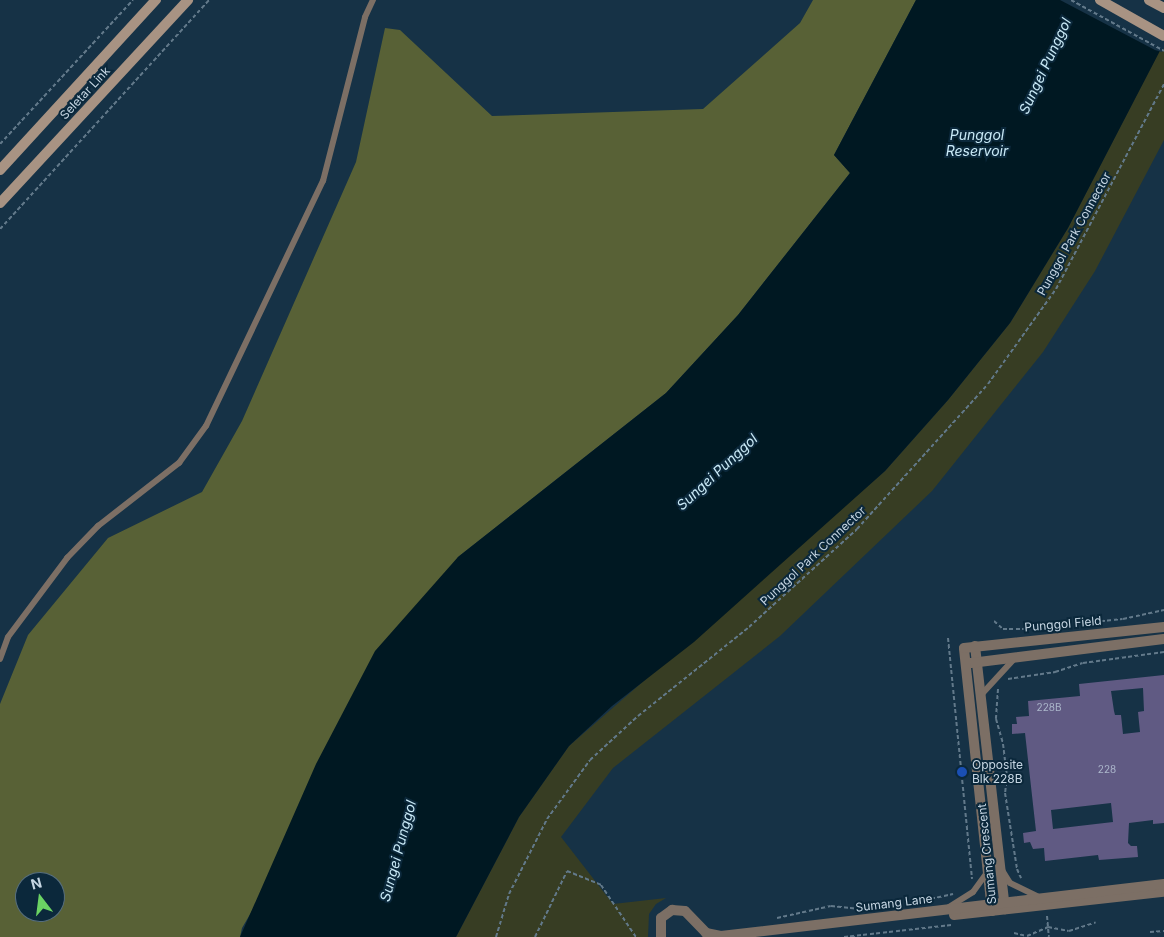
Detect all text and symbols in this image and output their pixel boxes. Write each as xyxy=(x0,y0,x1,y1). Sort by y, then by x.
water label: Sungei Punggol xyxy=(1015,15,1075,117)
street label: Seletar Link xyxy=(57,64,113,122)
water label: Punggol Reservoir xyxy=(946,127,1008,160)
street label: Punggol Park Connector xyxy=(1034,170,1114,298)
water label: Sungei Punggol xyxy=(673,430,761,514)
street label: Punggol Park Connector xyxy=(757,503,869,609)
street label: Punggol Field xyxy=(1024,613,1102,635)
house number: 228B xyxy=(1037,702,1061,714)
place label: Opposite Blk 228B xyxy=(972,758,1023,786)
house number: 228 xyxy=(1098,764,1116,776)
marker: Opposite Blk 228B xyxy=(956,766,968,778)
water label: Sungei Punggol xyxy=(376,799,420,903)
street label: Sumang Crescent xyxy=(975,803,999,905)
north arrow xyxy=(15,872,65,922)
text: N xyxy=(29,873,44,893)
street label: Sumang Lane xyxy=(855,891,933,915)

